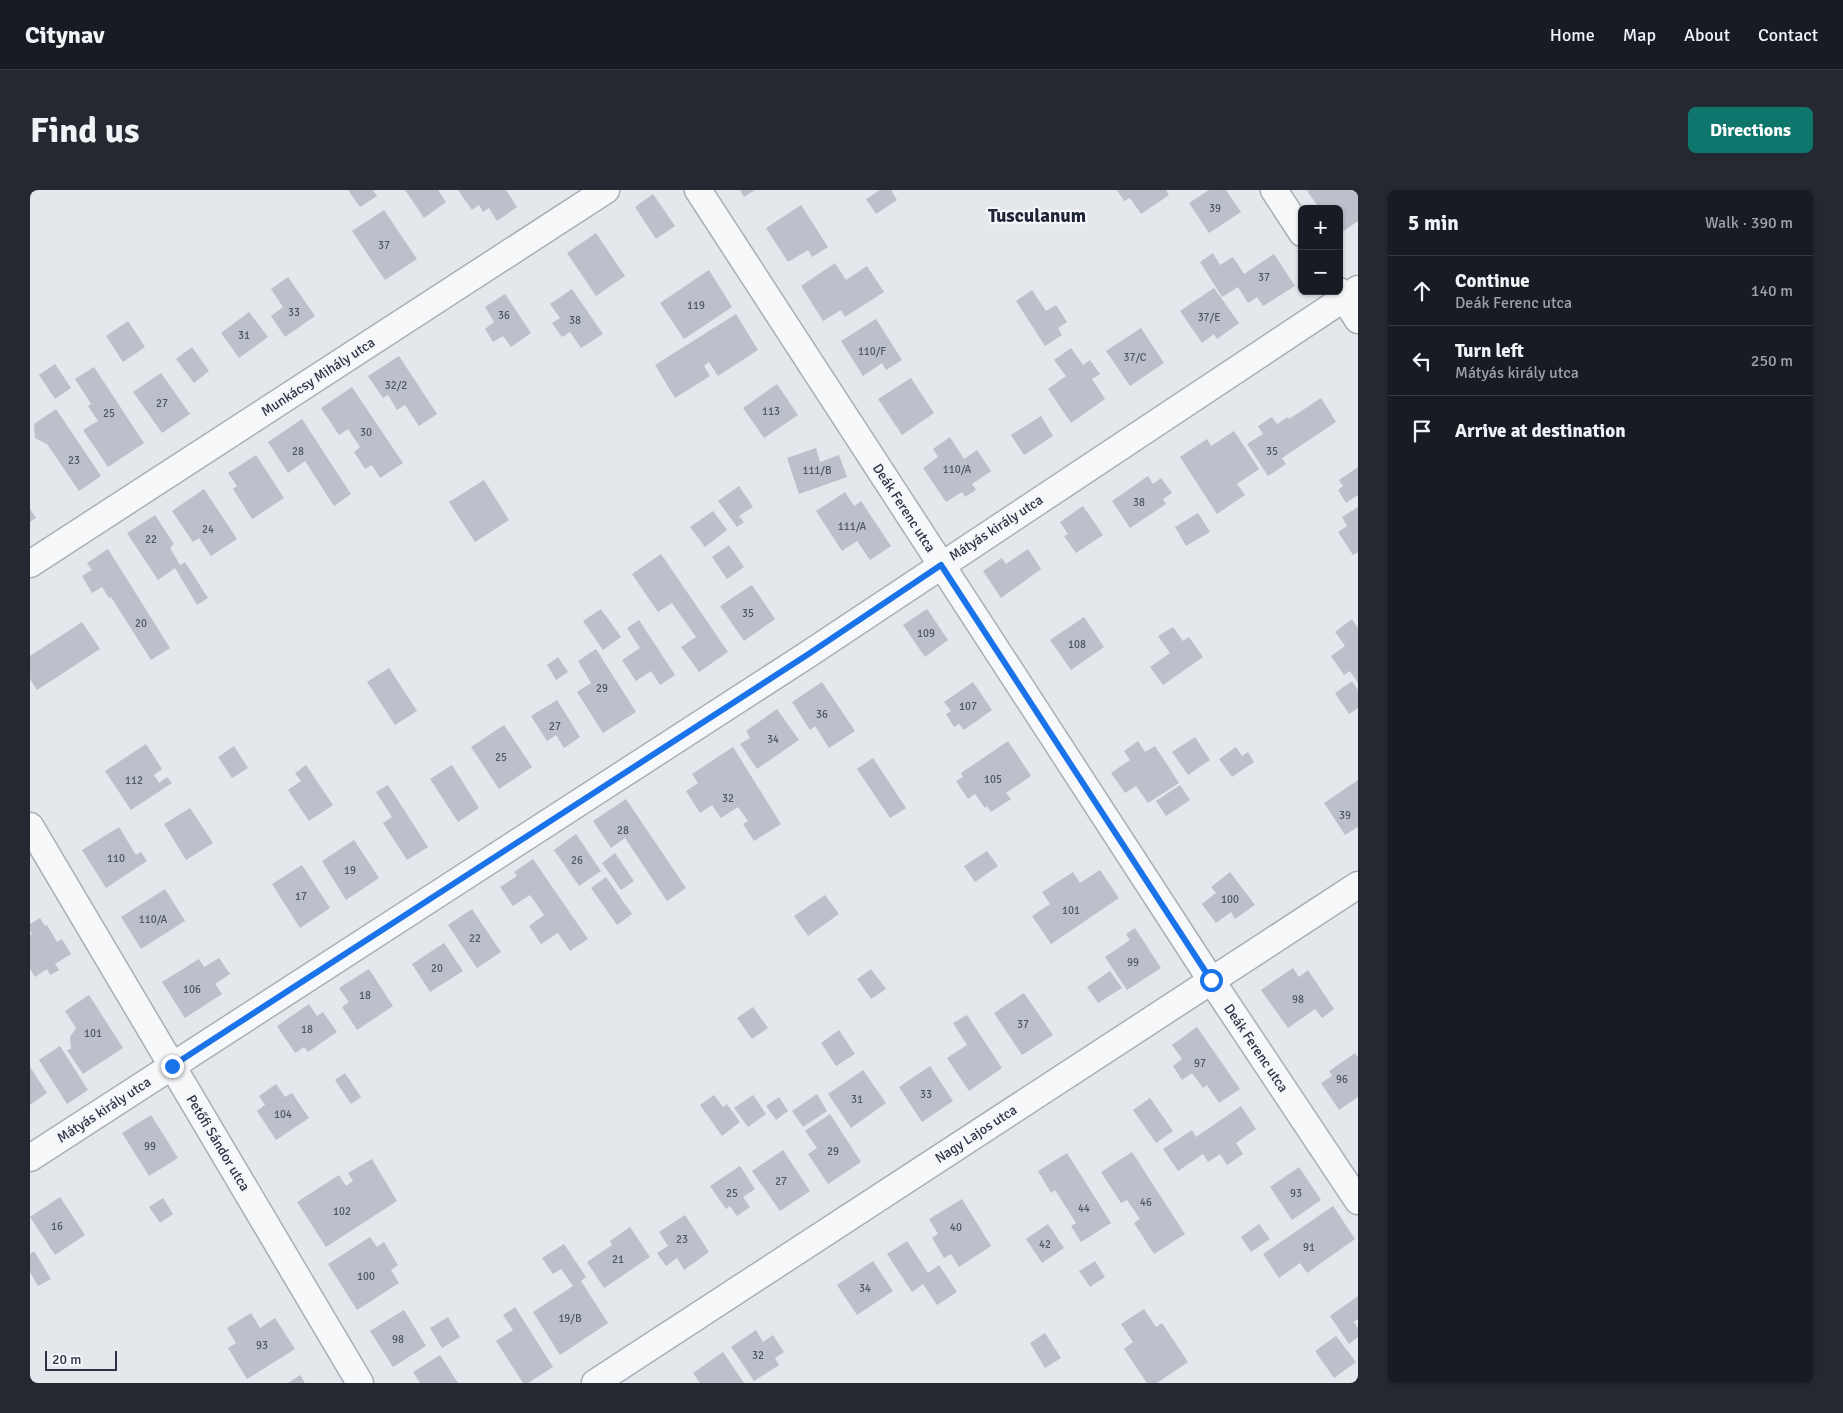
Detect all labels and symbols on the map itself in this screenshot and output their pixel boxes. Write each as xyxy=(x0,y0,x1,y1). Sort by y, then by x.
house number: 39 xyxy=(1209,202,1221,215)
district label: Tusculanum xyxy=(988,204,1086,228)
house number: 37 xyxy=(378,239,390,252)
house number: 37 xyxy=(1258,271,1270,284)
house number: 119 xyxy=(687,299,705,312)
house number: 33 xyxy=(288,306,300,319)
house number: 36 xyxy=(498,309,510,322)
house number: 37/E xyxy=(1198,311,1220,324)
house number: 38 xyxy=(569,314,581,327)
house number: 31 xyxy=(238,329,250,342)
street label: Munkácsy Mihály utca xyxy=(258,334,378,420)
house number: 110/F xyxy=(858,345,886,358)
house number: 37/C xyxy=(1124,351,1147,364)
house number: 32/2 xyxy=(385,379,407,392)
house number: 27 xyxy=(156,397,168,410)
house number: 113 xyxy=(762,405,780,418)
house number: 25 xyxy=(103,407,115,420)
house number: 30 xyxy=(360,426,372,439)
house number: 28 xyxy=(292,445,304,458)
house number: 35 xyxy=(1266,445,1278,458)
house number: 23 xyxy=(68,454,80,467)
street label: Deák Ferenc utca xyxy=(869,460,939,556)
house number: 110/A xyxy=(943,463,971,476)
house number: 111/B xyxy=(802,464,832,477)
street label: Mátyás király utca xyxy=(946,491,1046,565)
house number: 38 xyxy=(1133,496,1145,509)
house number: 111/A xyxy=(838,520,866,533)
house number: 24 xyxy=(202,523,214,536)
house number: 22 xyxy=(145,533,157,546)
house number: 35 xyxy=(742,607,754,620)
house number: 20 xyxy=(135,617,147,630)
house number: 109 xyxy=(917,627,935,640)
house number: 108 xyxy=(1068,638,1086,651)
house number: 29 xyxy=(596,682,608,695)
house number: 107 xyxy=(959,700,977,713)
house number: 36 xyxy=(816,708,828,721)
house number: 27 xyxy=(549,720,561,733)
house number: 34 xyxy=(767,733,779,746)
house number: 25 xyxy=(495,751,507,764)
house number: 105 xyxy=(984,773,1002,786)
house number: 112 xyxy=(125,774,143,787)
house number: 32 xyxy=(722,792,734,805)
house number: 39 xyxy=(1339,809,1351,822)
house number: 28 xyxy=(617,824,629,837)
house number: 110 xyxy=(107,852,125,865)
house number: 26 xyxy=(571,854,583,867)
house number: 19 xyxy=(344,864,356,877)
house number: 17 xyxy=(295,890,307,903)
house number: 100 xyxy=(1221,893,1239,906)
house number: 101 xyxy=(1062,904,1080,917)
house number: 110/A xyxy=(139,913,167,926)
house number: 22 xyxy=(469,932,481,945)
house number: 99 xyxy=(1127,956,1139,969)
house number: 20 xyxy=(431,962,443,975)
route start xyxy=(1200,969,1223,992)
house number: 106 xyxy=(183,983,201,996)
house number: 18 xyxy=(359,989,371,1002)
house number: 98 xyxy=(1292,993,1304,1006)
street label: Deák Ferenc utca xyxy=(1220,1001,1292,1095)
house number: 37 xyxy=(1017,1018,1029,1031)
house number: 18 xyxy=(301,1023,313,1036)
house number: 101 xyxy=(84,1027,102,1040)
route end xyxy=(161,1055,184,1078)
house number: 97 xyxy=(1194,1057,1206,1070)
street label: Mátyás király utca xyxy=(54,1073,154,1147)
house number: 96 xyxy=(1336,1073,1348,1086)
house number: 33 xyxy=(920,1088,932,1101)
street label: Petőfi Sándor utca xyxy=(183,1092,253,1194)
house number: 31 xyxy=(851,1093,863,1106)
street label: Nagy Lajos utca xyxy=(932,1101,1020,1167)
house number: 104 xyxy=(274,1108,292,1121)
house number: 99 xyxy=(144,1140,156,1153)
house number: 29 xyxy=(827,1145,839,1158)
house number: 27 xyxy=(775,1175,787,1188)
house number: 25 xyxy=(726,1187,738,1200)
house number: 93 xyxy=(1290,1187,1302,1200)
house number: 46 xyxy=(1140,1196,1152,1209)
house number: 44 xyxy=(1078,1202,1090,1215)
house number: 102 xyxy=(333,1205,351,1218)
house number: 16 xyxy=(51,1220,63,1233)
house number: 40 xyxy=(950,1221,962,1234)
house number: 23 xyxy=(676,1233,688,1246)
house number: 42 xyxy=(1039,1238,1051,1251)
house number: 91 xyxy=(1303,1241,1315,1254)
house number: 21 xyxy=(612,1253,624,1266)
house number: 100 xyxy=(357,1270,375,1283)
house number: 34 xyxy=(859,1282,871,1295)
house number: 19/B xyxy=(558,1312,582,1325)
house number: 98 xyxy=(392,1333,404,1346)
house number: 93 xyxy=(256,1339,268,1352)
scale bar xyxy=(45,1348,118,1371)
house number: 32 xyxy=(752,1349,764,1362)

